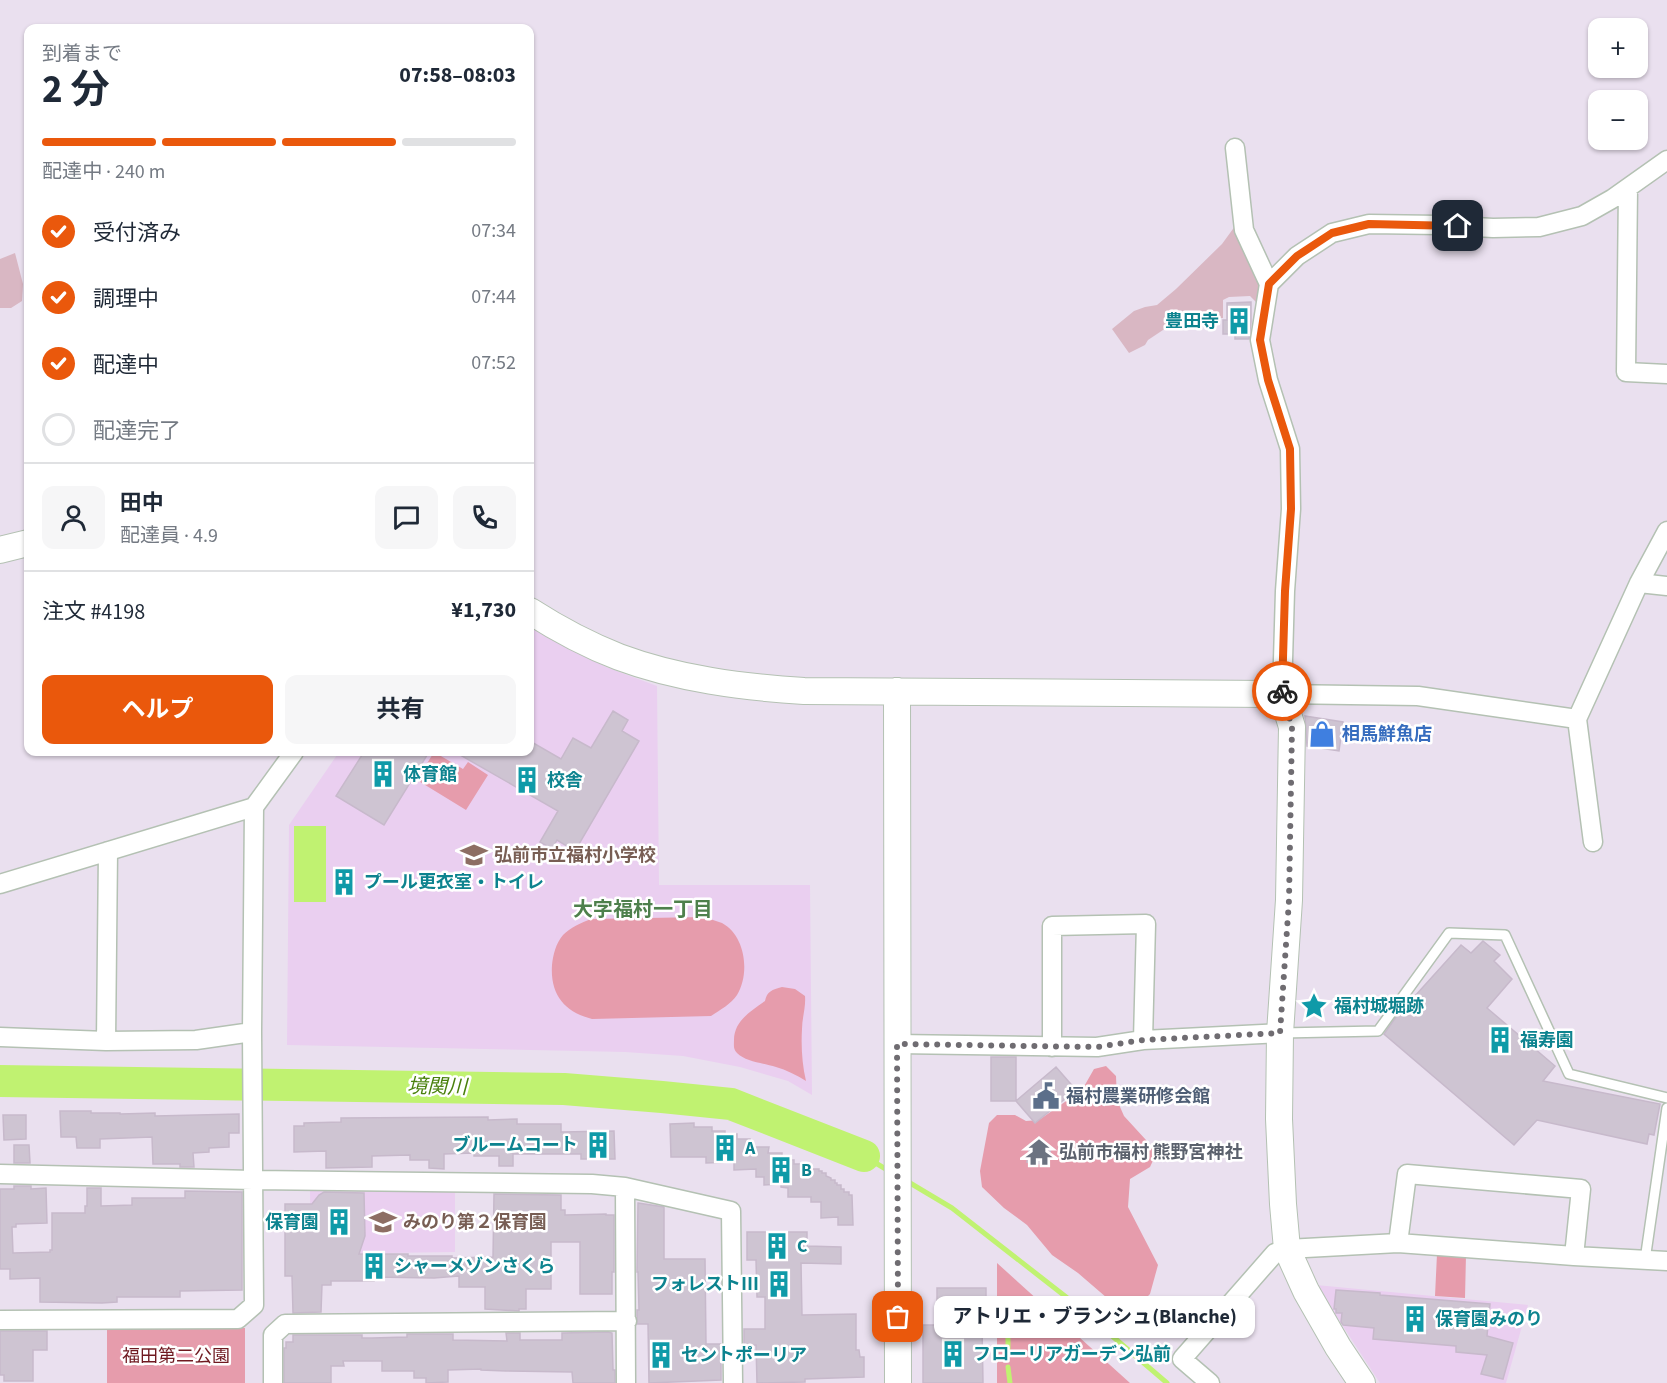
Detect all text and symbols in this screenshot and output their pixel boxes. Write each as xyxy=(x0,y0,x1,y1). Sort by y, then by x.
map controls xyxy=(1588,18,1648,150)
button: + xyxy=(1588,18,1648,78)
text: 到着まで xyxy=(42,40,122,68)
text: 07:58–08:03 xyxy=(399,59,516,91)
text: 2 分 xyxy=(42,62,109,118)
button: − xyxy=(1588,90,1648,150)
text: 配達中 · 240 m xyxy=(42,158,165,186)
pin xyxy=(1432,200,1483,251)
icon: home xyxy=(1441,209,1474,242)
icon: check xyxy=(42,215,75,248)
text: 受付済み xyxy=(93,217,181,249)
text: 07:34 xyxy=(471,217,516,245)
icon: check xyxy=(42,281,75,314)
text: 調理中 xyxy=(93,283,159,315)
text: 07:44 xyxy=(471,283,516,311)
building icon: 豊田寺 xyxy=(1224,306,1254,336)
place label: 豊田寺 xyxy=(1165,309,1219,334)
icon: check xyxy=(42,347,75,380)
text: 配達中 xyxy=(93,349,159,381)
text: 07:52 xyxy=(471,349,516,377)
text: 配達完了 xyxy=(93,415,181,447)
button: person xyxy=(42,486,105,549)
button: chat xyxy=(375,486,438,549)
button: phone xyxy=(453,486,516,549)
text: 田中 xyxy=(120,487,164,519)
text: 配達員 · 4.9 xyxy=(120,522,218,550)
text: ¥1,730 xyxy=(451,594,516,626)
text: 注文 #4198 xyxy=(42,596,145,628)
courier xyxy=(1252,661,1312,721)
button: ヘルプ xyxy=(42,675,273,744)
button: 共有 xyxy=(285,675,516,744)
icon: bike xyxy=(1266,675,1299,708)
shop icon: 相馬鮮魚店 xyxy=(1307,719,1337,749)
place label: 相馬鮮魚店 xyxy=(1342,722,1432,747)
building icon: 体育館 xyxy=(368,759,398,789)
place label: 体育館 xyxy=(403,762,457,787)
building icon: 校舎 xyxy=(512,765,542,795)
place label: 校舎 xyxy=(547,768,583,793)
school or university icon: 弘前市立福村小学校 xyxy=(459,840,489,870)
place label: 弘前市立福村小学校 xyxy=(494,843,656,868)
building icon: プール更衣室・トイレ xyxy=(329,867,359,897)
place label: プール更衣室・トイレ xyxy=(364,870,544,895)
district label: 大字福村一丁目 xyxy=(573,896,713,924)
place icon: 福村城堀跡 xyxy=(1299,991,1329,1021)
place label: 福村城堀跡 xyxy=(1334,994,1424,1019)
building icon: 福寿園 xyxy=(1485,1025,1515,1055)
place label: 福寿園 xyxy=(1520,1028,1574,1053)
water label: 境関川 xyxy=(407,1072,469,1102)
public building icon: 福村農業研修会館 xyxy=(1031,1081,1061,1111)
place label: 福村農業研修会館 xyxy=(1066,1084,1210,1109)
building icon: ブルームコート xyxy=(583,1130,613,1160)
place label: ブルームコート xyxy=(453,1133,578,1158)
building icon: A xyxy=(710,1133,740,1163)
place label: A xyxy=(744,1136,756,1161)
temple icon: 弘前市福村 熊野宮神社 xyxy=(1024,1137,1054,1167)
place label: 弘前市福村 熊野宮神社 xyxy=(1059,1140,1243,1165)
building icon: B xyxy=(766,1155,796,1185)
place label: B xyxy=(801,1158,812,1183)
building icon: 保育園 xyxy=(324,1207,354,1237)
school or university icon: みのり第２保育園 xyxy=(368,1207,398,1237)
place label: 保育園 xyxy=(265,1210,319,1235)
place label: みのり第２保育園 xyxy=(403,1210,547,1235)
building icon: C xyxy=(762,1231,792,1261)
place label: C xyxy=(797,1234,808,1259)
building icon: シャーメゾンさくら xyxy=(359,1251,389,1281)
place label: シャーメゾンさくら xyxy=(394,1254,555,1279)
building icon: フォレストⅢ xyxy=(764,1269,794,1299)
place label: フォレストⅢ xyxy=(651,1272,759,1297)
pin xyxy=(872,1291,923,1342)
callout: アトリエ・ブランシュ(Blanche) xyxy=(934,1296,1255,1338)
icon: bag xyxy=(881,1300,914,1333)
text: アトリエ・ブランシュ(Blanche) xyxy=(952,1303,1237,1331)
building icon: 保育園みのり xyxy=(1400,1304,1430,1334)
place label: 保育園みのり xyxy=(1435,1307,1543,1332)
building icon: フローリアガーデン弘前 xyxy=(938,1339,968,1369)
building icon: セントポーリア xyxy=(646,1340,676,1370)
place label: フローリアガーデン弘前 xyxy=(973,1342,1171,1367)
place label: セントポーリア xyxy=(681,1343,807,1368)
park label: 福田第二公園 xyxy=(122,1344,230,1369)

